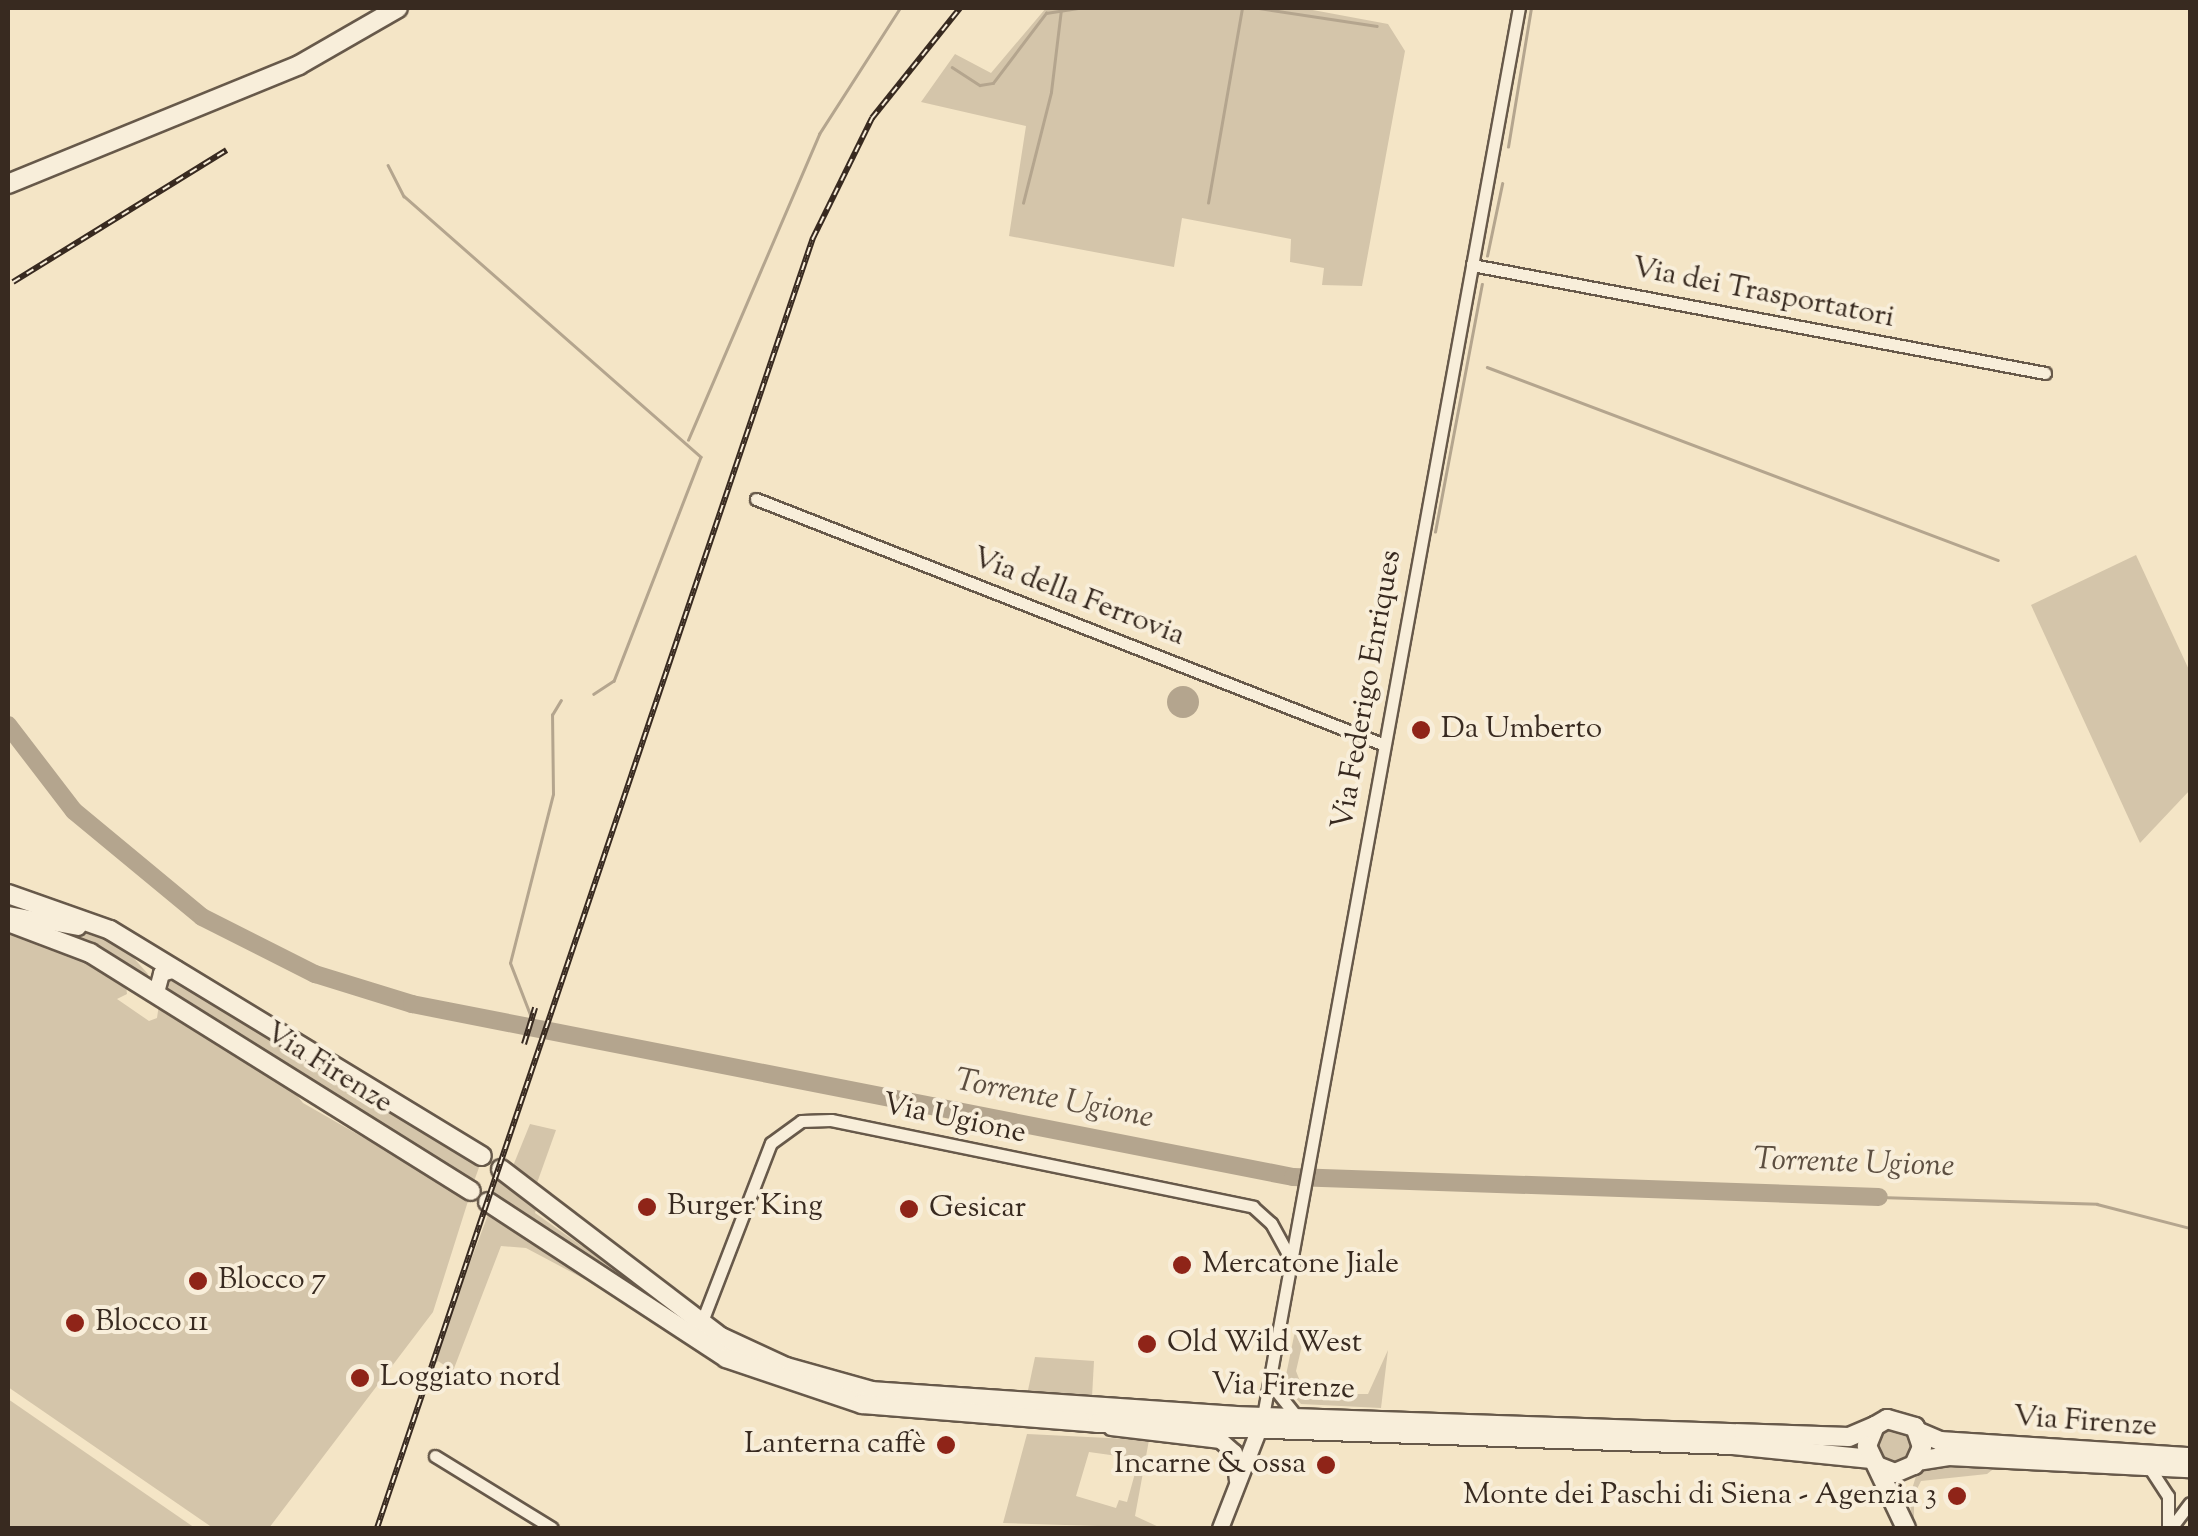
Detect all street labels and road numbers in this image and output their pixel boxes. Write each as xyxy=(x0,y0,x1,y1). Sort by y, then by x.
street label: Via dei Trasportatori xyxy=(1629,251,1897,337)
street label: Via della Ferrovia xyxy=(967,541,1189,655)
street label: Via Federigo Enriques xyxy=(1326,547,1410,833)
street label: Via Firenze xyxy=(257,1016,399,1122)
street label: Via Ugione xyxy=(879,1087,1029,1153)
street label: Via Firenze xyxy=(1210,1367,1356,1409)
street label: Via Firenze xyxy=(2012,1400,2158,1446)

